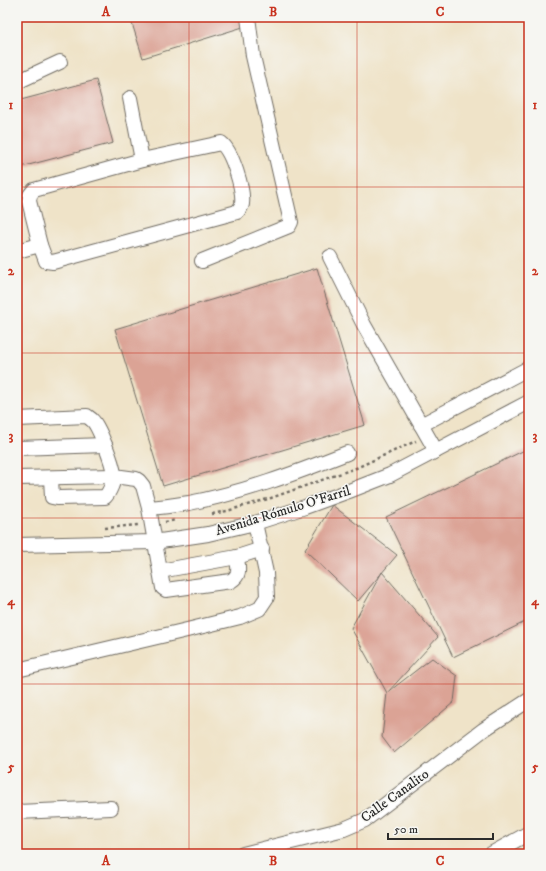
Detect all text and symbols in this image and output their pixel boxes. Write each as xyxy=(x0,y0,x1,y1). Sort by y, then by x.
text: A xyxy=(101,4,111,20)
text: B xyxy=(269,4,277,20)
text: C xyxy=(436,4,445,20)
text: 1 xyxy=(9,97,14,113)
text: 1 xyxy=(533,97,538,113)
text: 2 xyxy=(8,263,15,279)
text: 2 xyxy=(532,263,539,279)
text: 3 xyxy=(9,428,14,444)
text: 3 xyxy=(533,428,538,444)
street label: Avenida Rómulo O'Farril xyxy=(213,482,354,540)
text: 4 xyxy=(6,593,15,610)
text: 4 xyxy=(530,593,539,610)
text: 5 xyxy=(7,759,15,775)
text: 5 xyxy=(531,759,539,775)
street label: Calle Canalito xyxy=(357,765,433,827)
scale bar xyxy=(388,815,493,841)
text: 50 m xyxy=(394,822,418,837)
text: A xyxy=(101,853,111,869)
text: B xyxy=(269,853,277,869)
text: C xyxy=(436,853,445,869)

